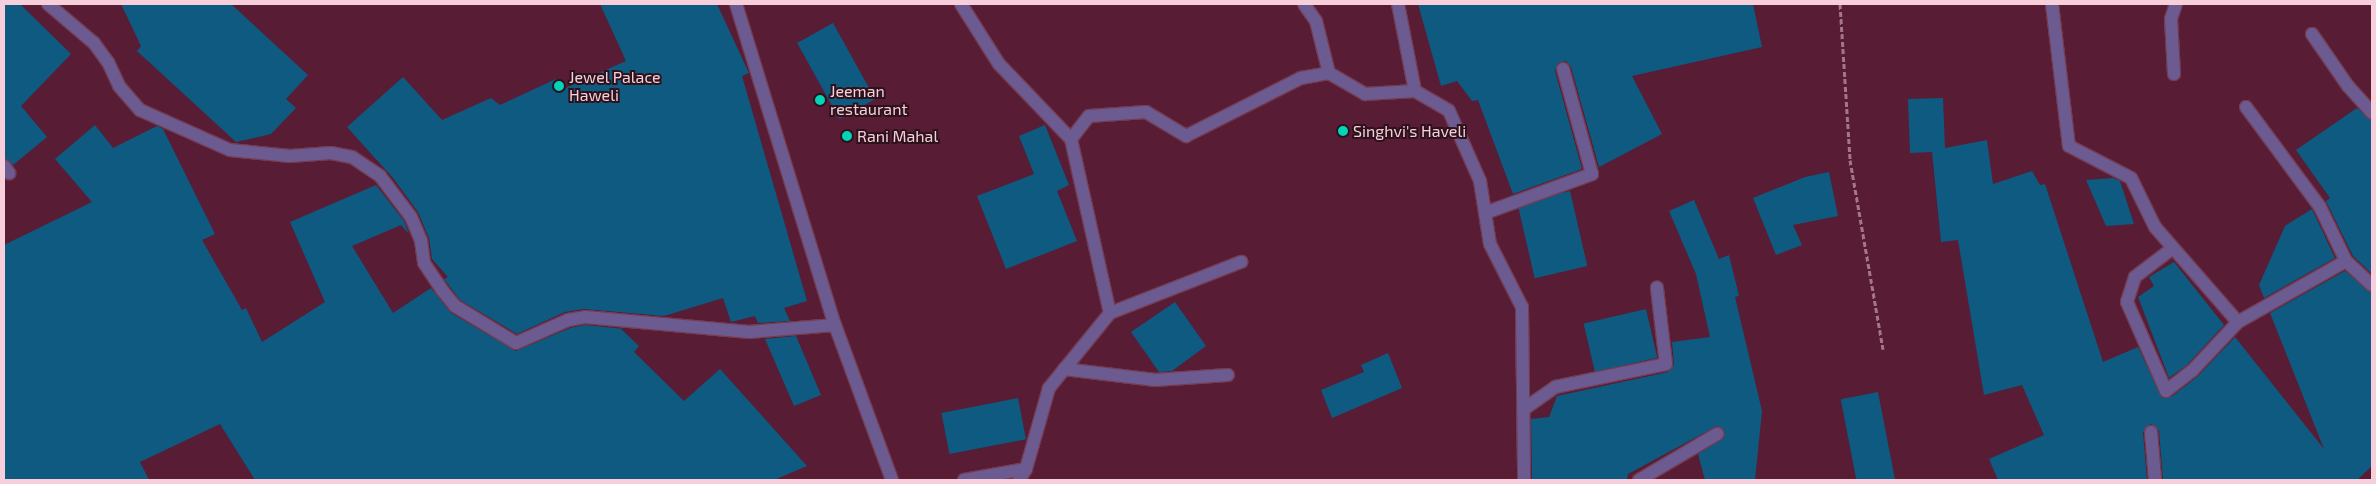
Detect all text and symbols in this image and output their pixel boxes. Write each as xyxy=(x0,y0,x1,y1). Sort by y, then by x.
place label: Jewel Palace Haweli xyxy=(569,67,661,105)
marker: Jewel Palace Haweli xyxy=(553,80,565,92)
place label: Jeeman restaurant xyxy=(830,81,908,119)
marker: Jeeman restaurant xyxy=(814,94,826,106)
place label: Singhvi's Haveli xyxy=(1353,121,1466,141)
marker: Singhvi's Haveli xyxy=(1337,125,1349,137)
place label: Rani Mahal xyxy=(857,126,938,146)
marker: Rani Mahal xyxy=(841,130,853,142)

